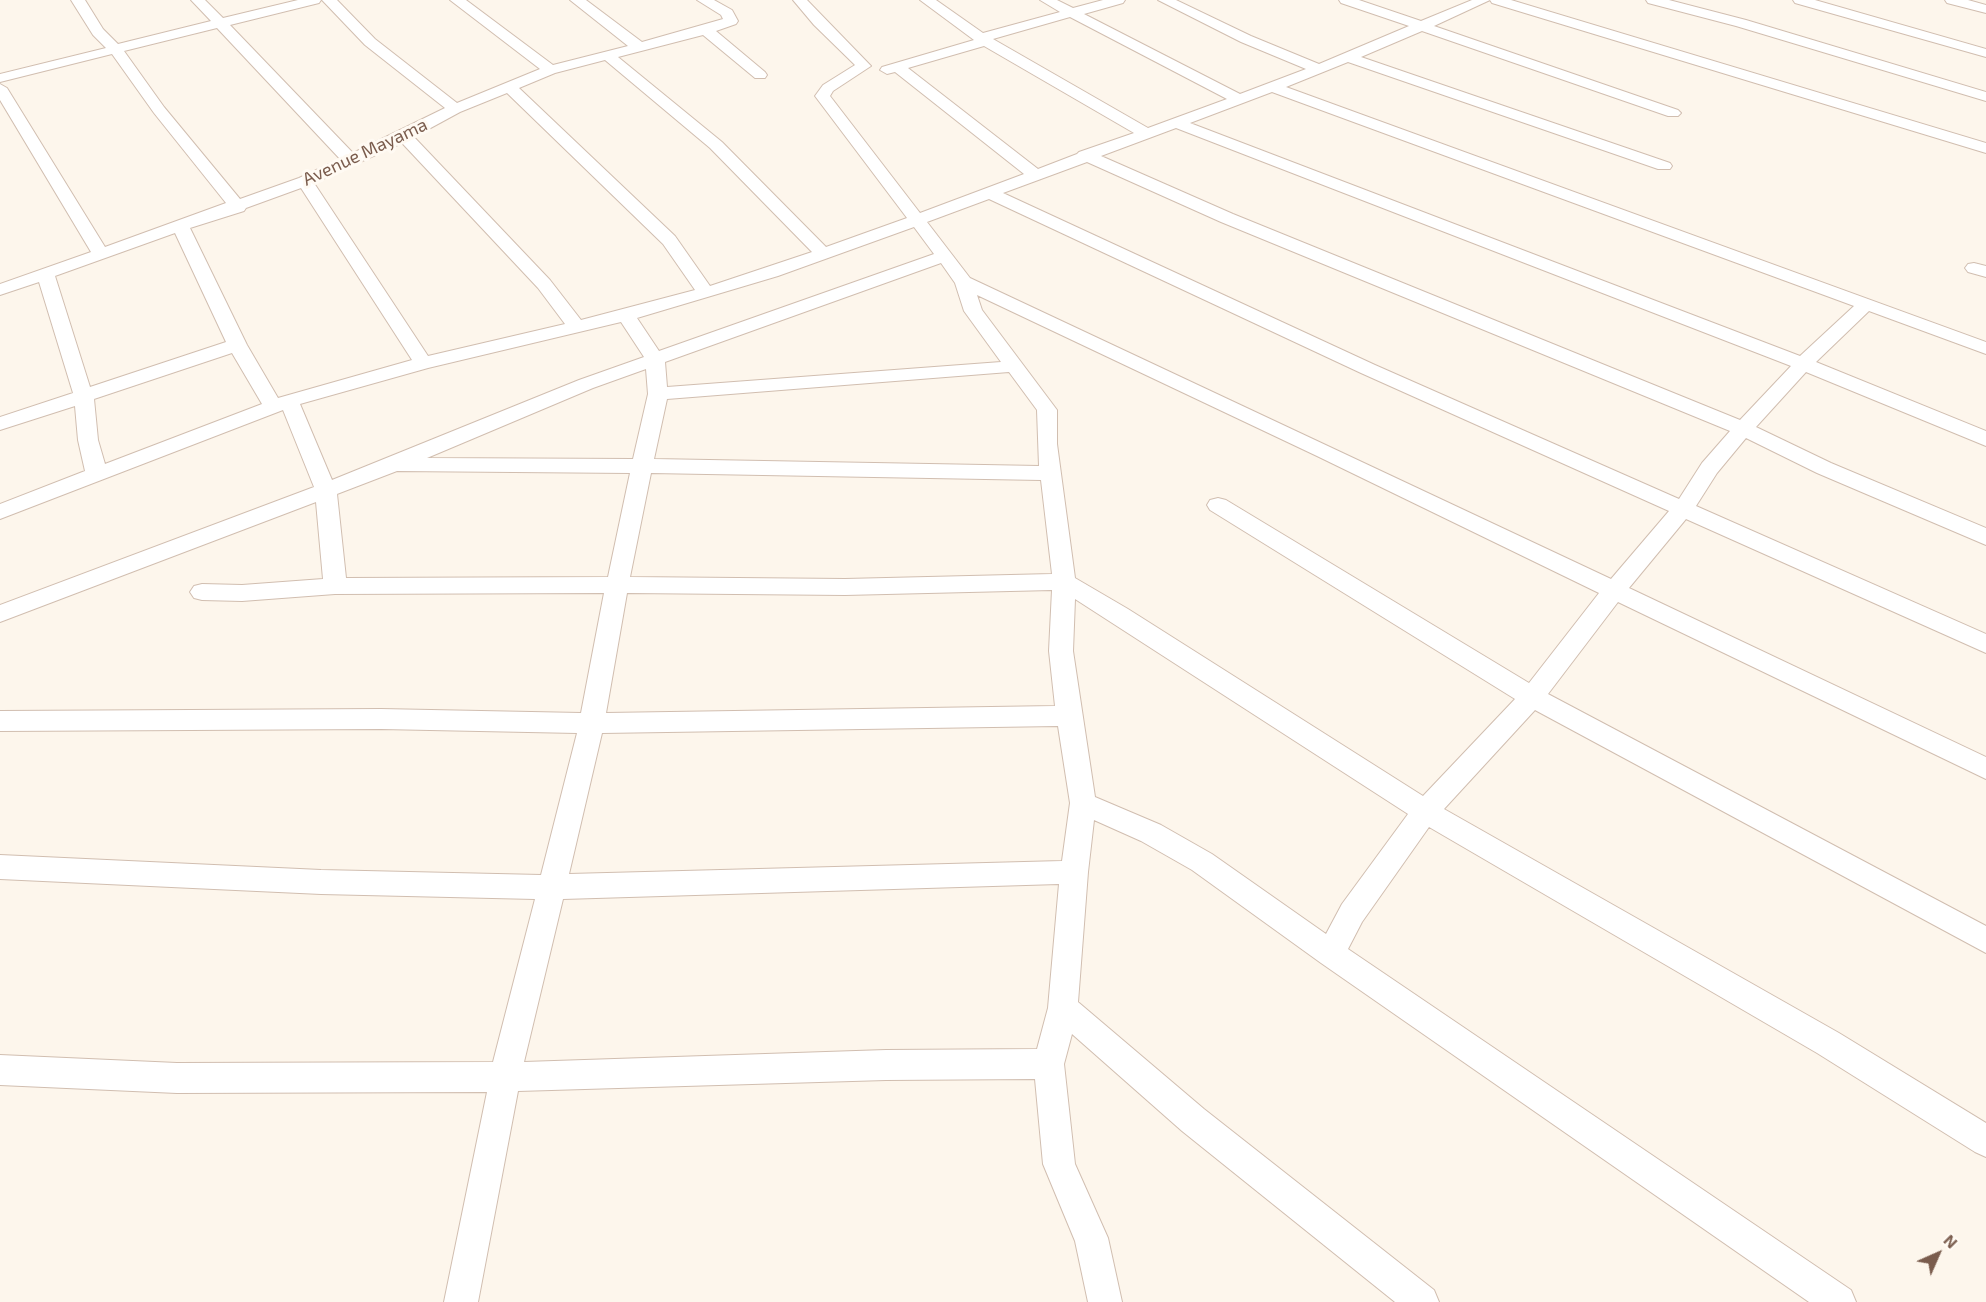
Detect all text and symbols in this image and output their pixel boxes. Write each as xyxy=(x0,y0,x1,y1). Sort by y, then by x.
street label: Avenue Mayama xyxy=(299,114,431,190)
north arrow xyxy=(1908,1224,1968,1284)
text: N xyxy=(1940,1230,1962,1252)

